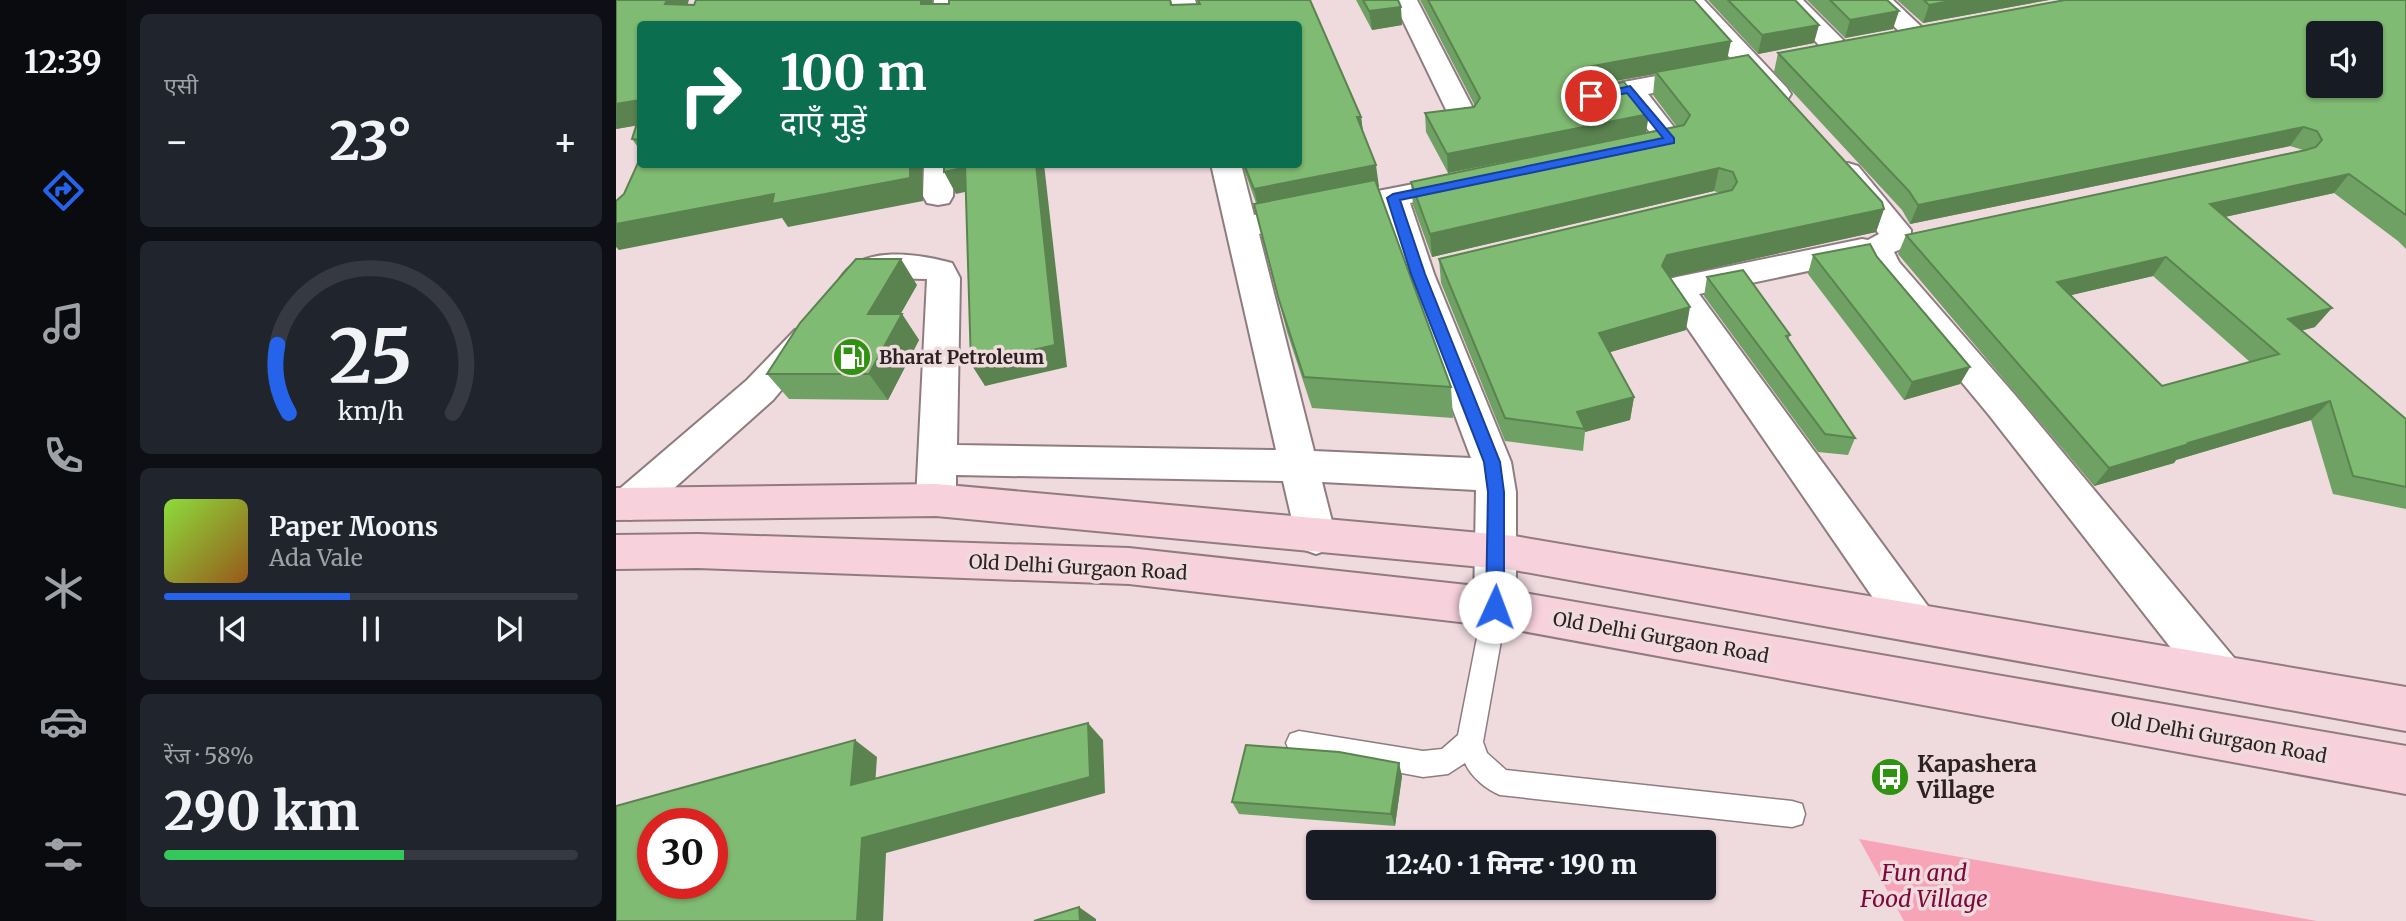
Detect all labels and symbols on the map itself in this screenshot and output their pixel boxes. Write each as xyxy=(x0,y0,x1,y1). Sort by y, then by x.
pin xyxy=(1561,66,1621,126)
fuel station icon: Bharat Petroleum xyxy=(831,336,873,378)
place label: Bharat Petroleum xyxy=(879,345,1044,369)
street label: Old Delhi Gurgaon Road xyxy=(968,549,1188,585)
position arrow xyxy=(1458,570,1532,644)
street label: Old Delhi Gurgaon Road xyxy=(1551,606,1771,668)
street label: Old Delhi Gurgaon Road xyxy=(2109,706,2329,768)
place label: Kapashera Village xyxy=(1916,749,2037,804)
bus stop icon: Kapashera Village xyxy=(1869,756,1911,798)
speed limit sign: 30 xyxy=(637,808,728,899)
park label: Fun and Food Village xyxy=(1859,858,1988,913)

